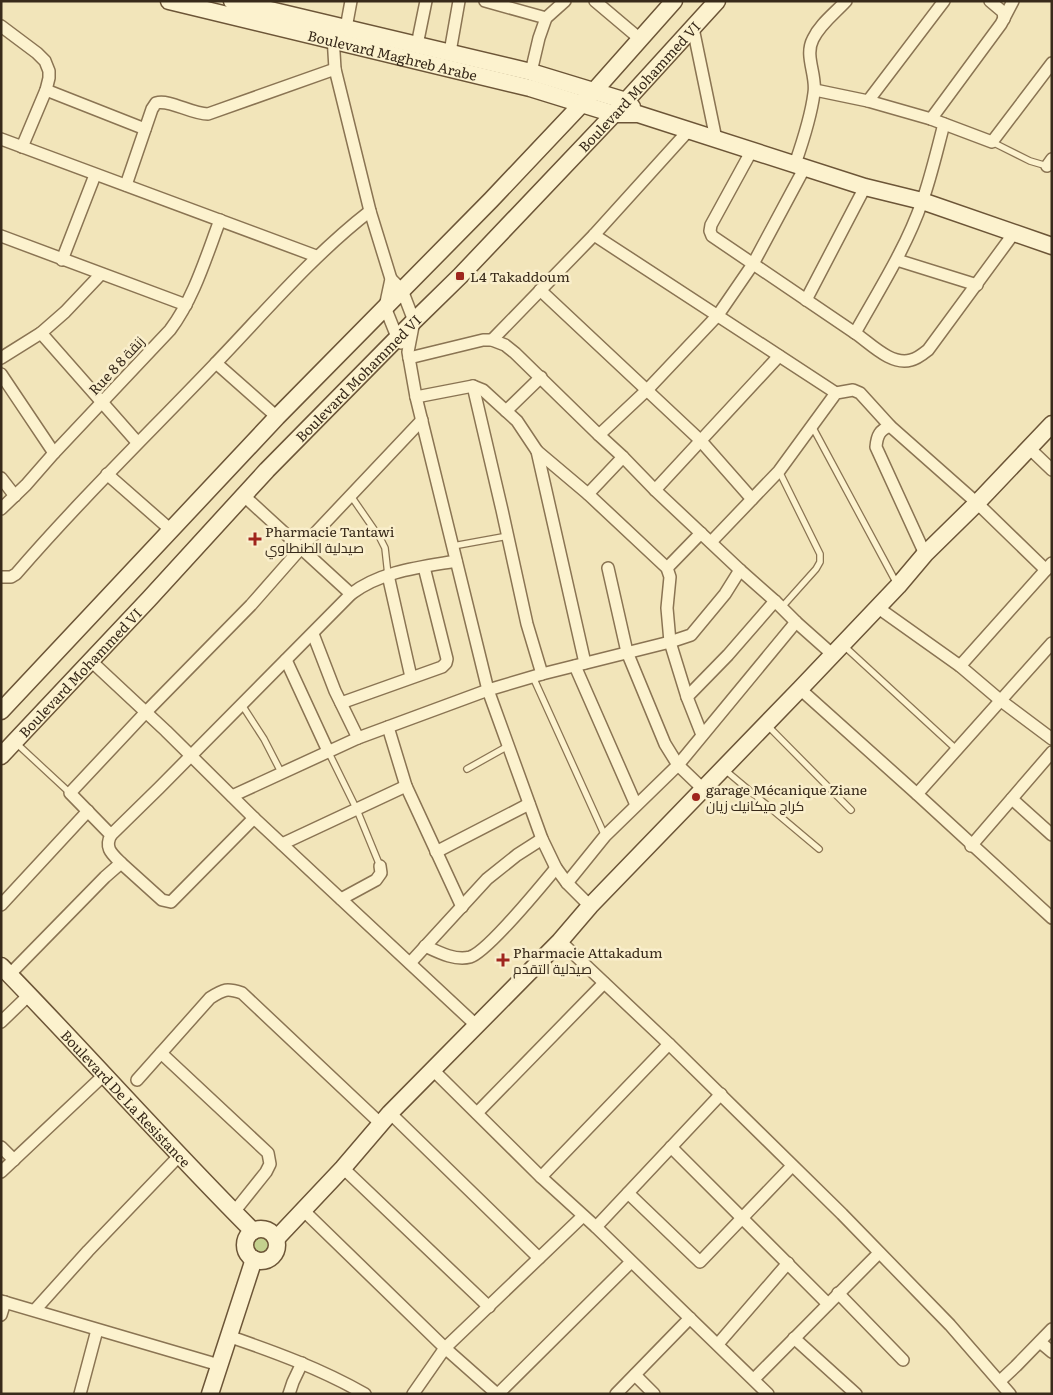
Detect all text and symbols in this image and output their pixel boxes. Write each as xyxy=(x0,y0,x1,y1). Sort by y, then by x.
street label: Boulevard Mohammed VI xyxy=(573,16,704,156)
street label: Boulevard Maghreb Arabe xyxy=(306,25,479,85)
place label: L4 Takaddoum xyxy=(470,266,570,286)
marker: L4 Takaddoum xyxy=(454,270,466,282)
street label: Boulevard Mohammed VI xyxy=(291,310,425,446)
street label: Rue 8 8 زنقة xyxy=(83,331,149,399)
place label: Pharmacie Tantawi صيدلية الطنطاوي xyxy=(265,521,395,560)
marker: Pharmacie Tantawi صيدلية الطنطاوي xyxy=(249,533,261,545)
street label: Boulevard Mohammed VI xyxy=(14,603,146,742)
place label: garage Mécanique Ziane كراج ميكانيك زيان xyxy=(706,779,867,815)
marker: garage Mécanique Ziane كراج ميكانيك زيان xyxy=(690,791,702,803)
place label: Pharmacie Attakadum صيدلية التقدم xyxy=(513,942,663,979)
marker: Pharmacie Attakadum صيدلية التقدم xyxy=(497,954,509,966)
street label: Boulevard De La Resistance xyxy=(57,1025,195,1171)

